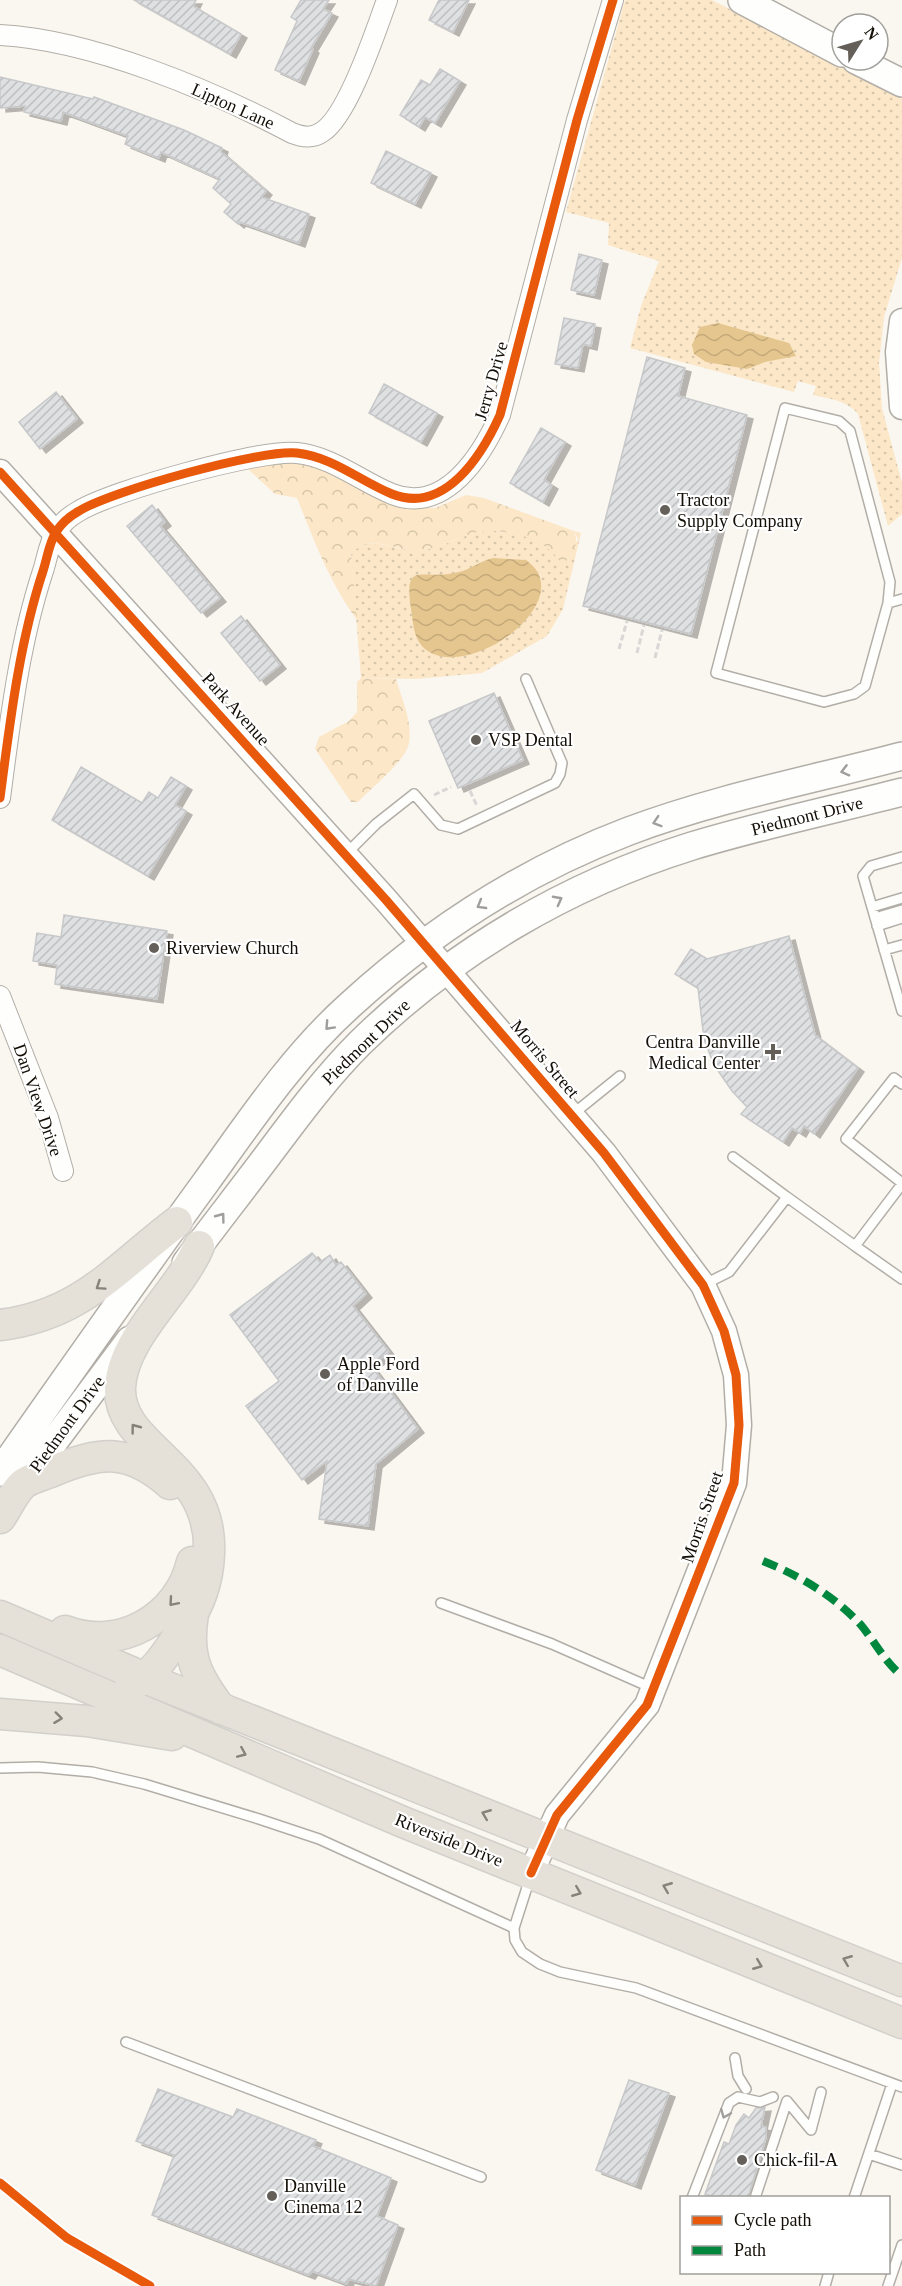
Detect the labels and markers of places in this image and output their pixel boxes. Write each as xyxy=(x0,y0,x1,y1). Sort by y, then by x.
place label: Tractor Supply Company xyxy=(677,490,803,531)
marker: Tractor Supply Company xyxy=(658,503,672,517)
place label: VSP Dental xyxy=(488,730,573,750)
marker: VSP Dental xyxy=(469,733,483,747)
place label: Riverview Church xyxy=(166,938,298,958)
marker: Riverview Church xyxy=(147,941,161,955)
place label: Centra Danville Medical Center xyxy=(646,1032,760,1073)
marker: Centra Danville Medical Center xyxy=(764,1043,782,1061)
place label: Apple Ford of Danville xyxy=(337,1354,420,1395)
marker: Apple Ford of Danville xyxy=(318,1367,332,1381)
place label: Chick-fil-A xyxy=(754,2150,838,2170)
marker: Chick-fil-A xyxy=(735,2153,749,2167)
place label: Danville Cinema 12 xyxy=(284,2176,363,2217)
marker: Danville Cinema 12 xyxy=(265,2189,279,2203)

